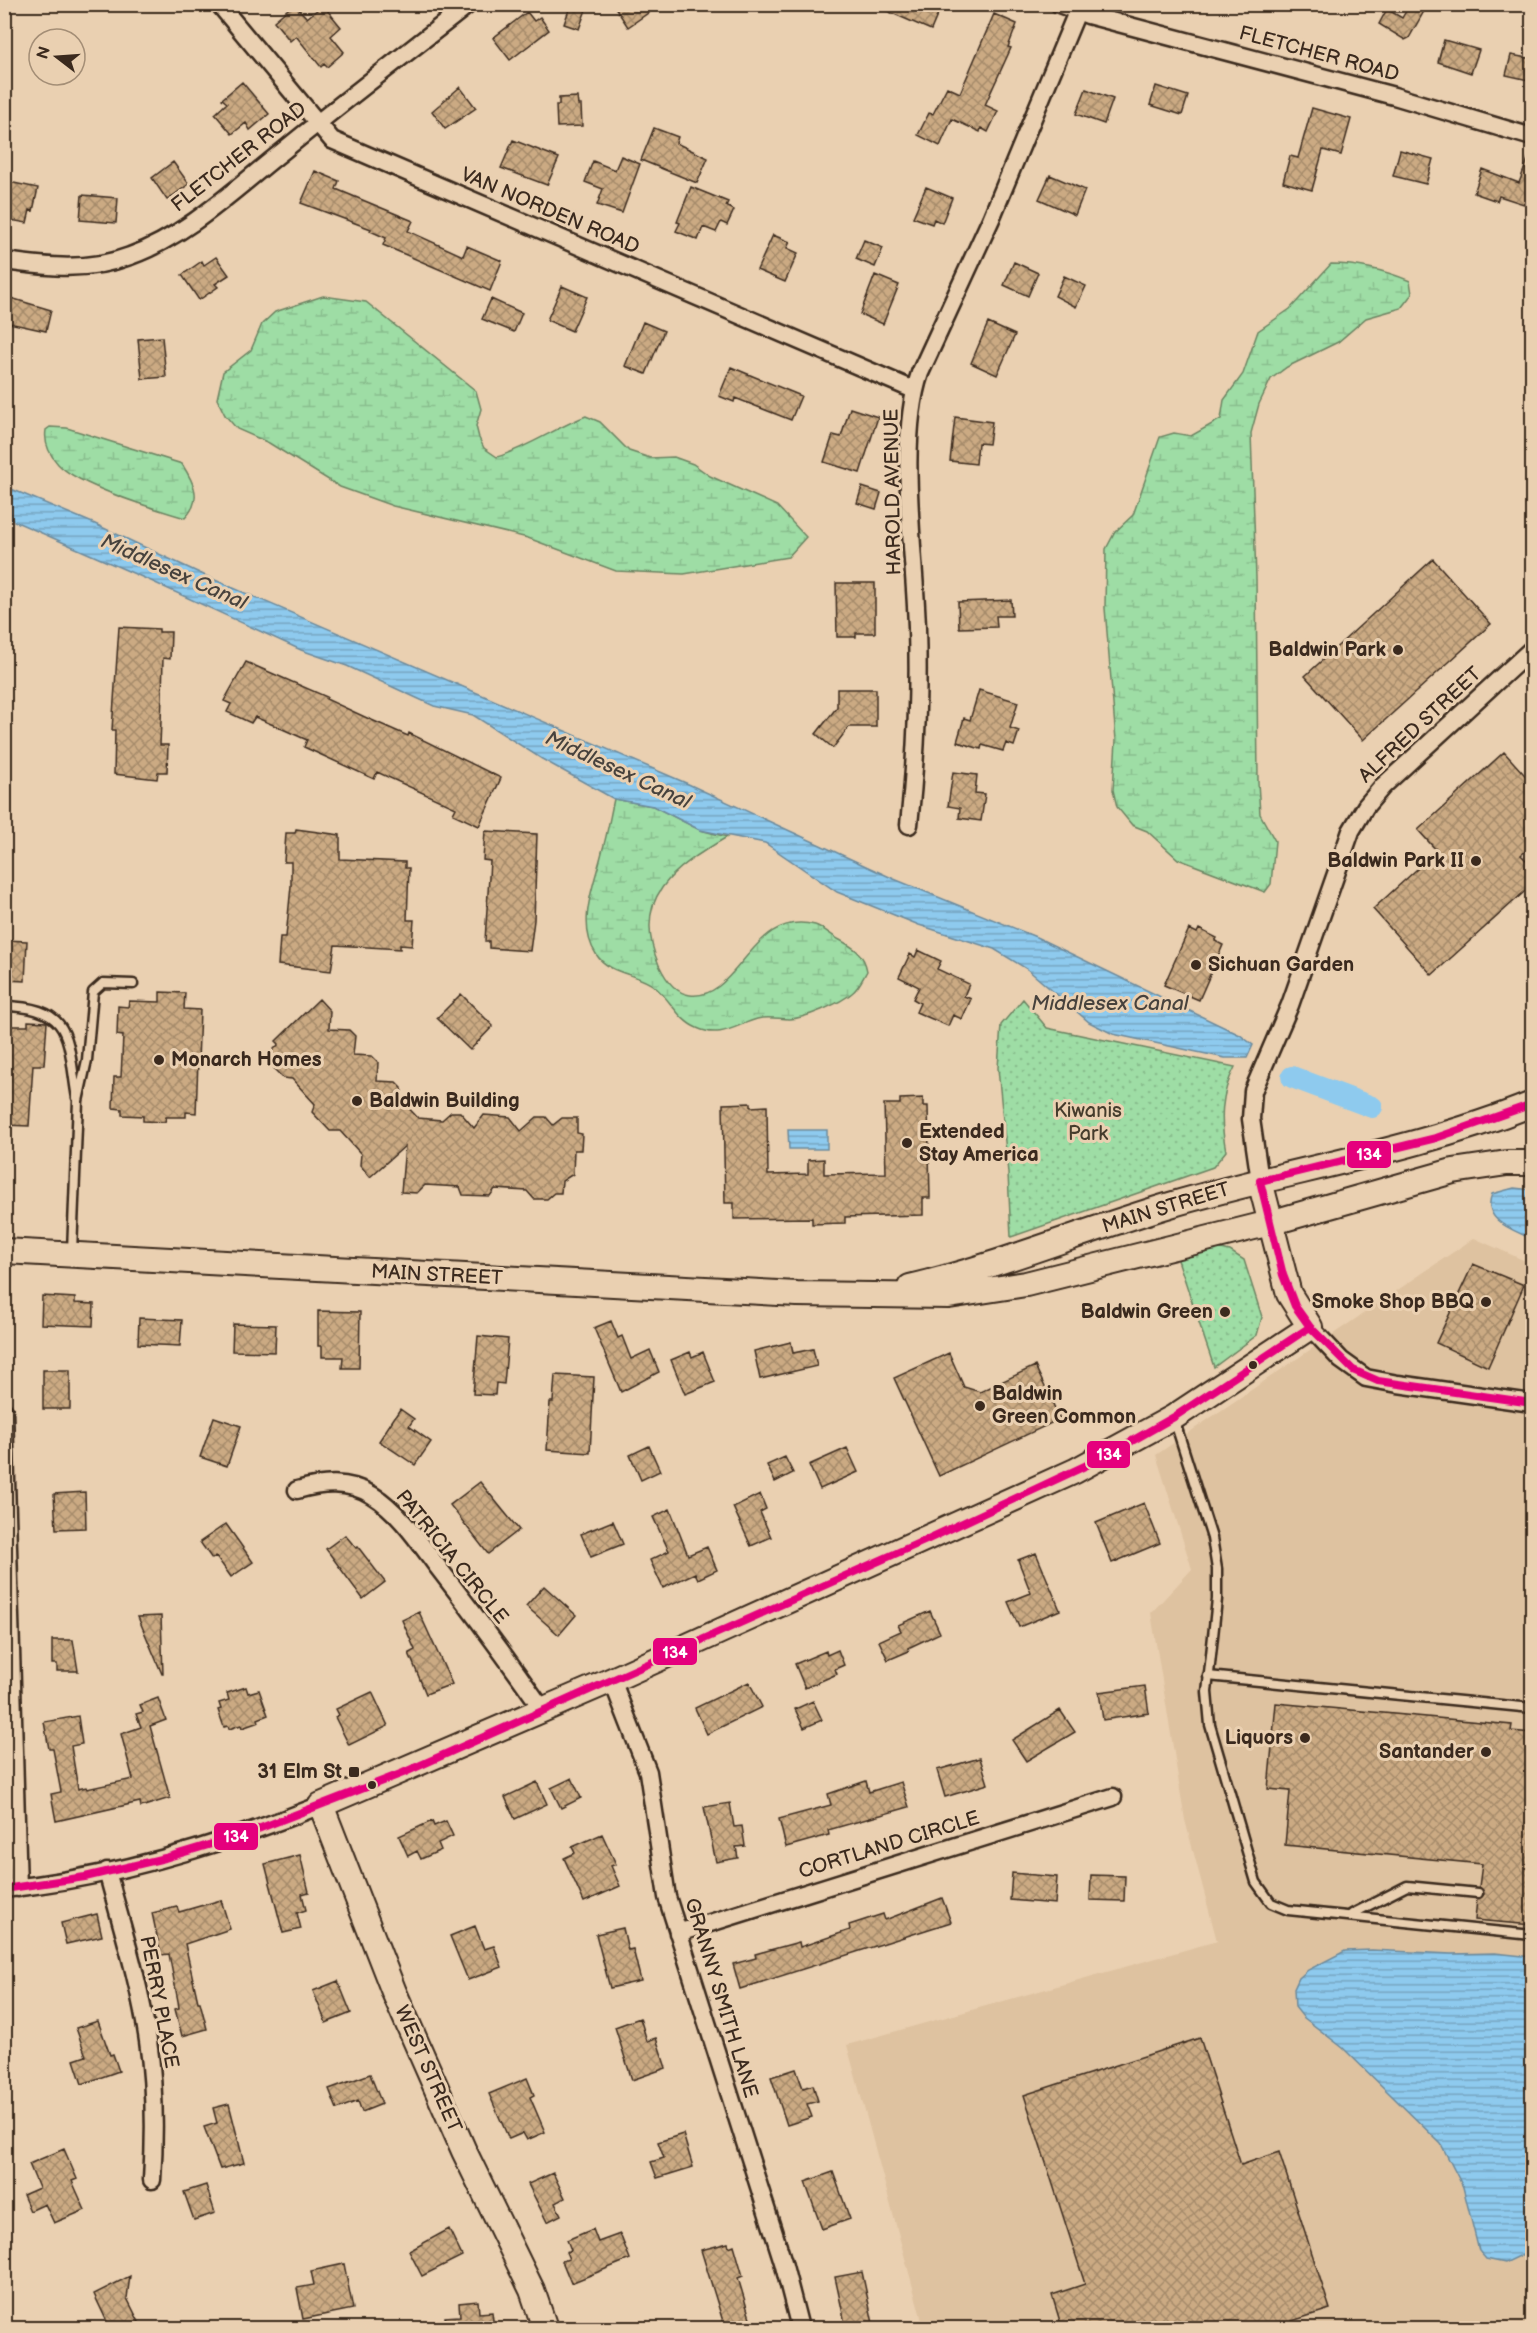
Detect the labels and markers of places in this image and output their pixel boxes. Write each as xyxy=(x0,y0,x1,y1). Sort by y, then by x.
place label: Baldwin Park xyxy=(1268,638,1387,662)
marker: Baldwin Park xyxy=(1391,643,1405,657)
place label: Baldwin Park II xyxy=(1327,849,1464,873)
marker: Baldwin Park II xyxy=(1469,854,1483,868)
place label: Sichuan Garden xyxy=(1208,953,1354,977)
marker: Sichuan Garden xyxy=(1189,958,1203,972)
place label: Monarch Homes xyxy=(171,1048,322,1072)
marker: Monarch Homes xyxy=(152,1053,166,1067)
place label: Baldwin Building xyxy=(369,1089,520,1113)
marker: Baldwin Building xyxy=(350,1094,364,1108)
place label: Extended Stay America xyxy=(919,1120,1039,1167)
marker: Extended Stay America xyxy=(900,1136,914,1150)
place label: Smoke Shop BBQ xyxy=(1312,1290,1474,1314)
marker: Smoke Shop BBQ xyxy=(1479,1295,1493,1309)
place label: Baldwin Green xyxy=(1080,1300,1213,1324)
marker: Baldwin Green xyxy=(1218,1305,1232,1319)
unlabelled marker xyxy=(1247,1359,1259,1371)
place label: Baldwin Green Common xyxy=(992,1382,1136,1429)
marker: Baldwin Green Common xyxy=(973,1399,987,1413)
place label: Liquors xyxy=(1225,1726,1293,1750)
marker: Liquors xyxy=(1298,1731,1312,1745)
place label: Santander xyxy=(1379,1740,1475,1764)
marker: Santander xyxy=(1479,1745,1493,1759)
place label: 31 Elm St xyxy=(257,1760,342,1784)
marker: 31 Elm St xyxy=(347,1765,361,1779)
unlabelled marker xyxy=(366,1779,378,1791)

